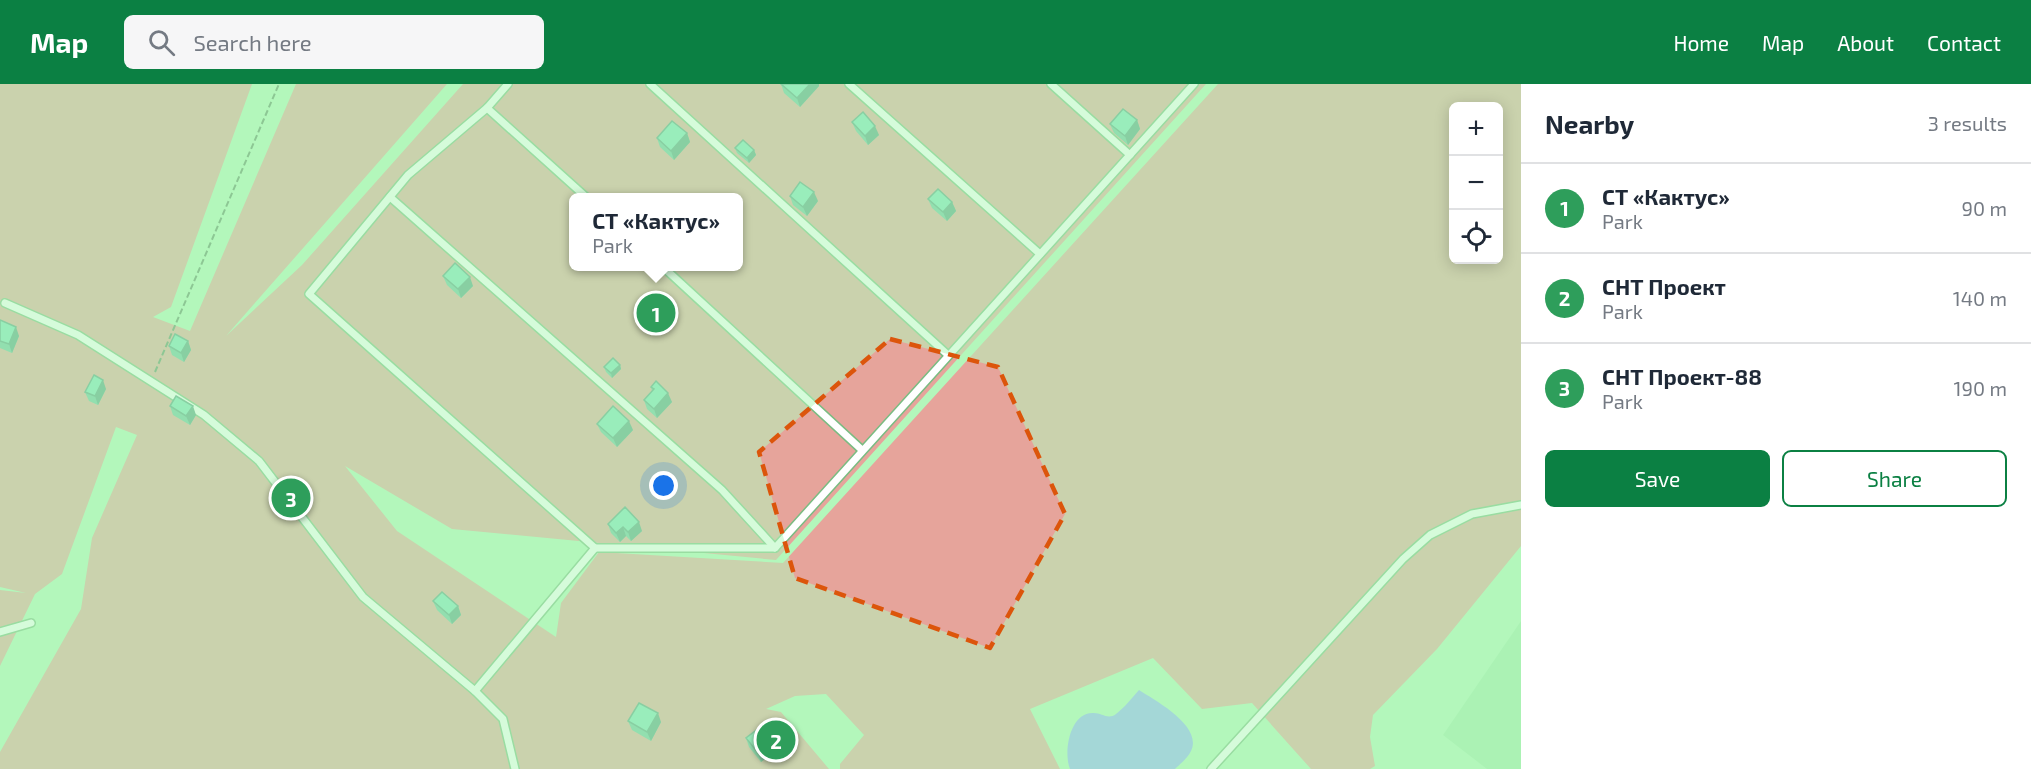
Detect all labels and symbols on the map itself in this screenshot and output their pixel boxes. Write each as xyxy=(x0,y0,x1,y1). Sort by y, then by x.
pin: 1 xyxy=(636,290,676,336)
your location xyxy=(649,471,678,500)
pin: 3 xyxy=(272,476,310,520)
pin: 2 xyxy=(756,718,796,762)

